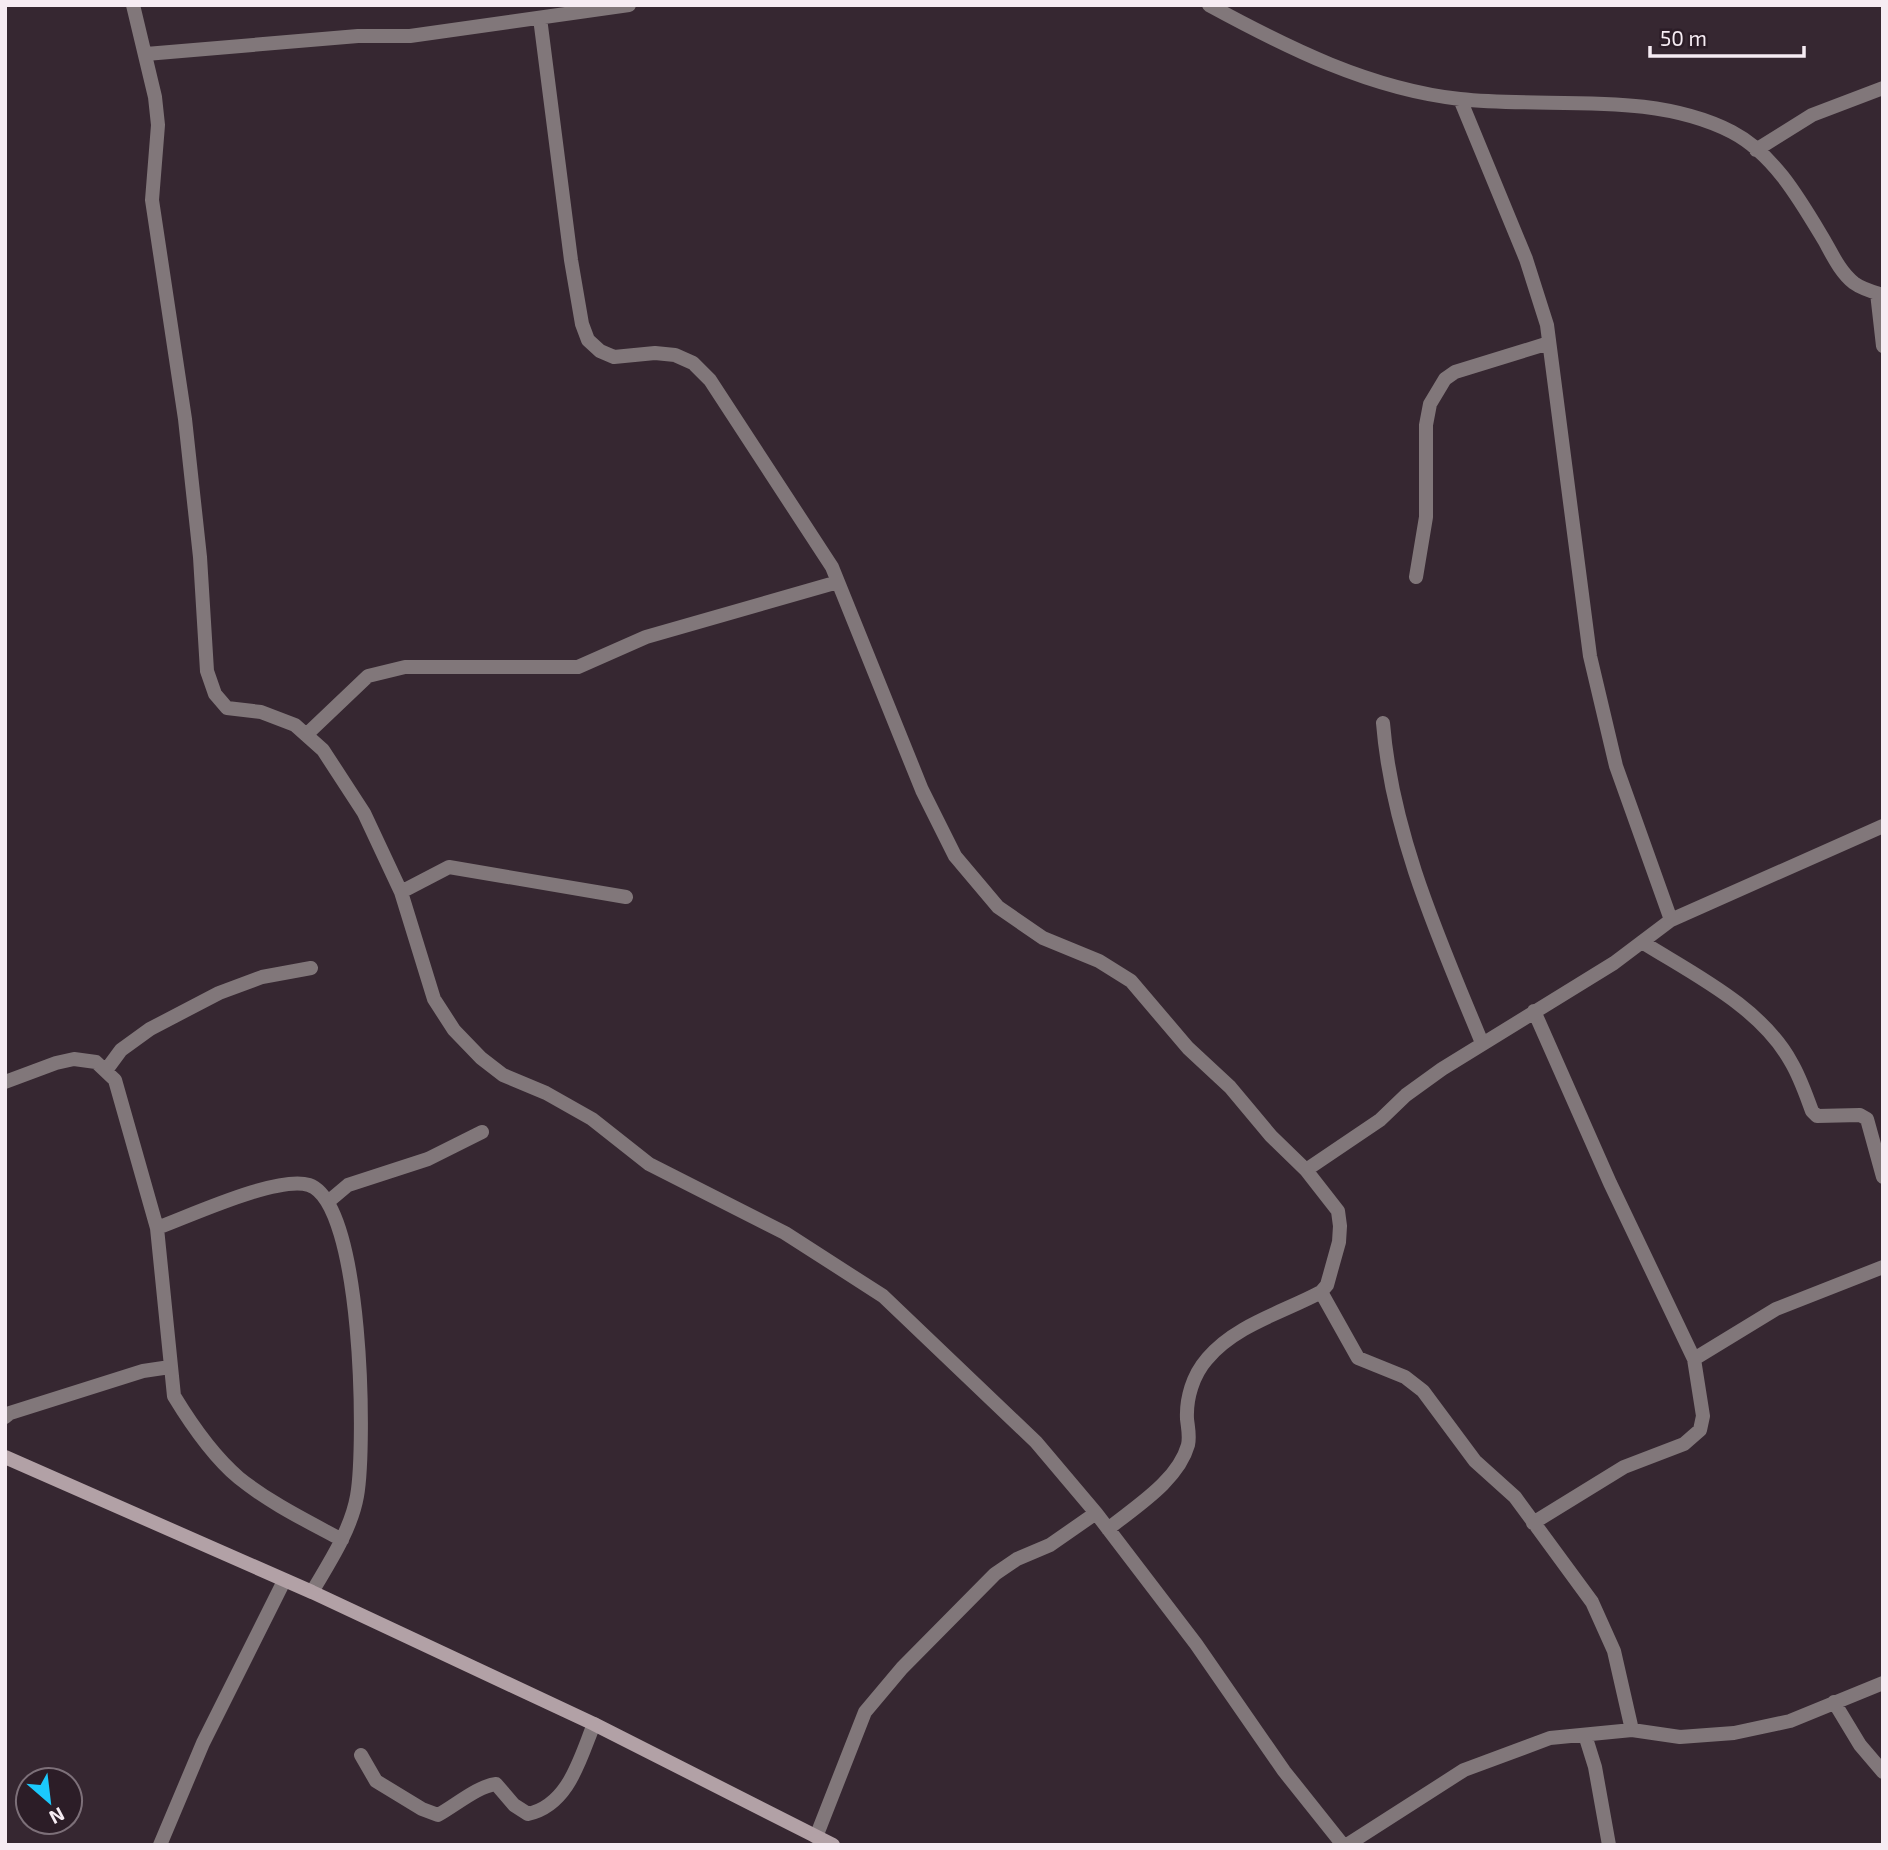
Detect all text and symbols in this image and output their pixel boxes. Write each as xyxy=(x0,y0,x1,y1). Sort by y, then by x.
scale bar xyxy=(1650,14,1804,58)
text: 50 m xyxy=(1660,25,1707,50)
north arrow xyxy=(14,1766,84,1836)
text: N xyxy=(46,1803,69,1830)

